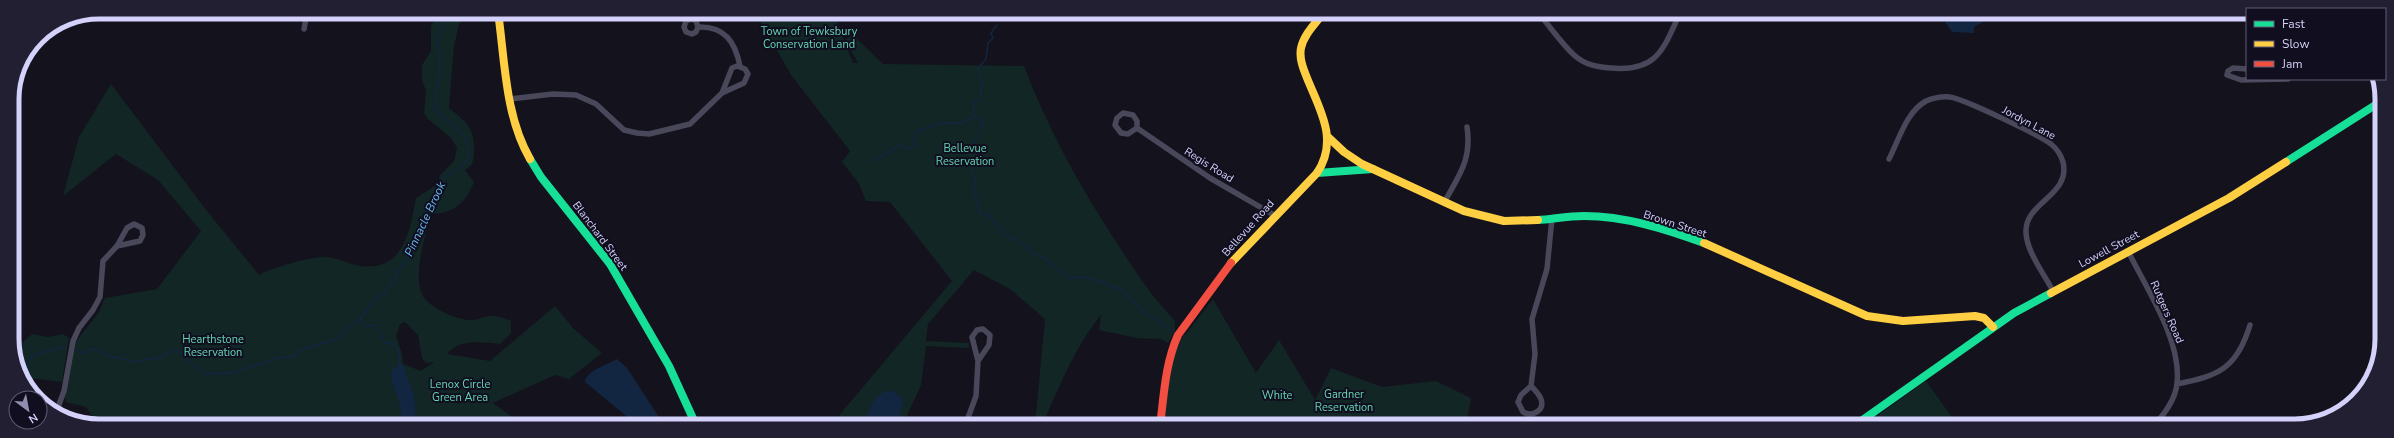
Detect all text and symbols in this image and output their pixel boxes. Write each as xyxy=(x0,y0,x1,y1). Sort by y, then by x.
legend xyxy=(2246,8,2386,80)
text: Fast xyxy=(2282,16,2305,32)
park label: Town of Tewksbury Conservation Land xyxy=(761,24,858,52)
text: Slow xyxy=(2282,36,2310,52)
text: Jam xyxy=(2281,56,2303,72)
street label: Jordyn Lane xyxy=(1999,102,2059,143)
park label: Bellevue Reservation xyxy=(936,141,994,169)
street label: Regis Road xyxy=(1181,144,1237,186)
water label: Pinnacle Brook xyxy=(401,178,450,259)
street label: Bellevue Road xyxy=(1218,196,1278,260)
street label: Blanchard Street xyxy=(569,198,631,274)
street label: Brown Street xyxy=(1641,207,1709,241)
street label: Lowell Street xyxy=(2076,227,2142,271)
street label: Rutgers Road xyxy=(2146,278,2188,346)
park label: Hearthstone Reservation xyxy=(182,332,244,360)
park label: Lenox Circle Green Area xyxy=(430,377,490,405)
park label: Gardner Reservation xyxy=(1315,387,1373,415)
park label: White xyxy=(1262,388,1292,403)
north arrow xyxy=(8,390,48,430)
text: N xyxy=(26,410,41,427)

